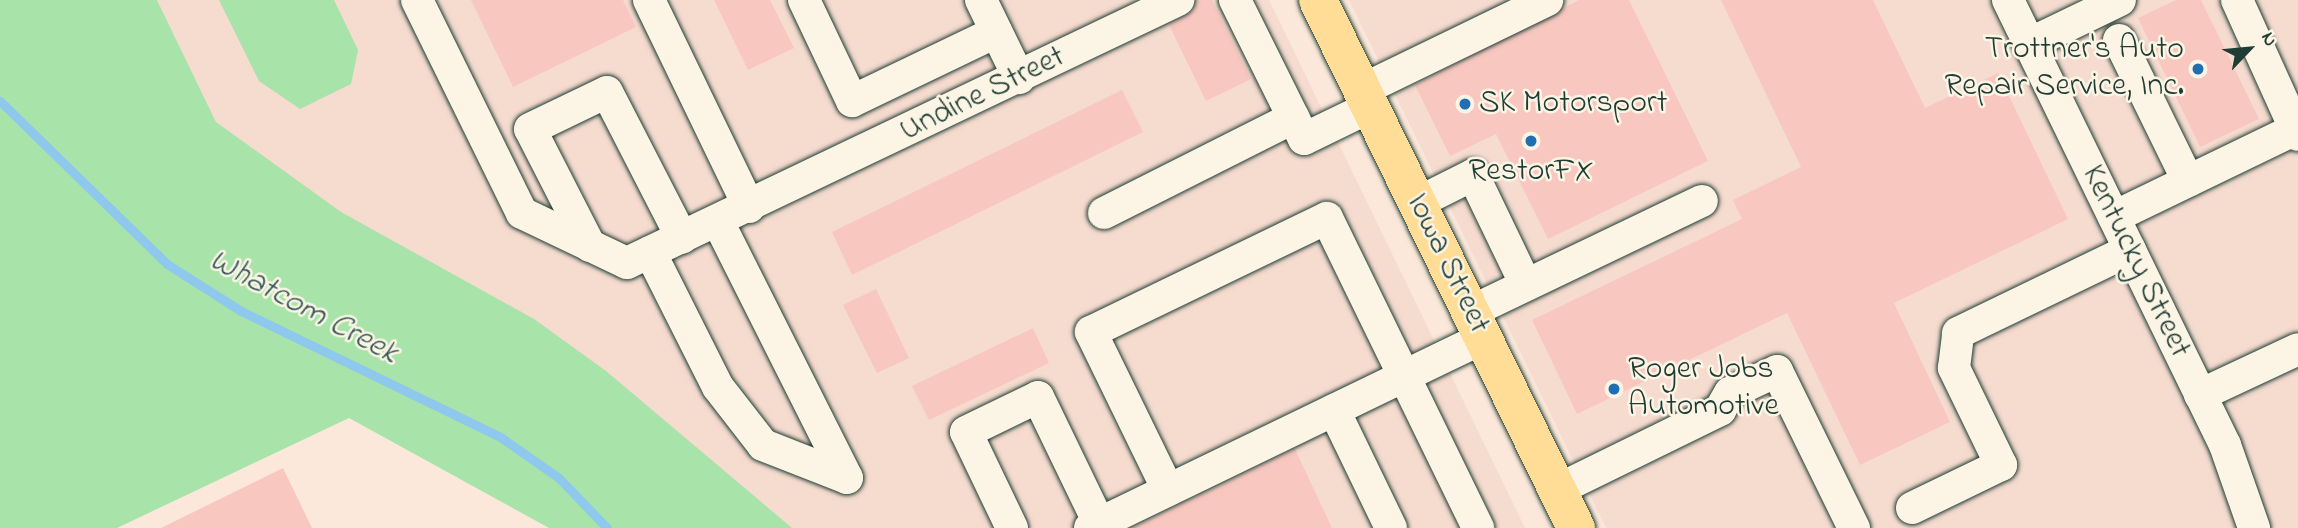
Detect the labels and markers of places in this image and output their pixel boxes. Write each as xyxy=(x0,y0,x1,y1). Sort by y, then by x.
place label: Trottner's Auto Repair Service, Inc. xyxy=(1945,32,2184,107)
marker: Trottner's Auto Repair Service, Inc. xyxy=(2190,61,2206,77)
place label: SK Motorsport xyxy=(1479,85,1667,123)
marker: SK Motorsport xyxy=(1457,96,1473,112)
marker: RestorFX xyxy=(1523,133,1539,149)
place label: RestorFX xyxy=(1469,153,1593,191)
place label: Roger Jobs Automotive xyxy=(1628,352,1779,427)
marker: Roger Jobs Automotive xyxy=(1606,381,1622,397)

